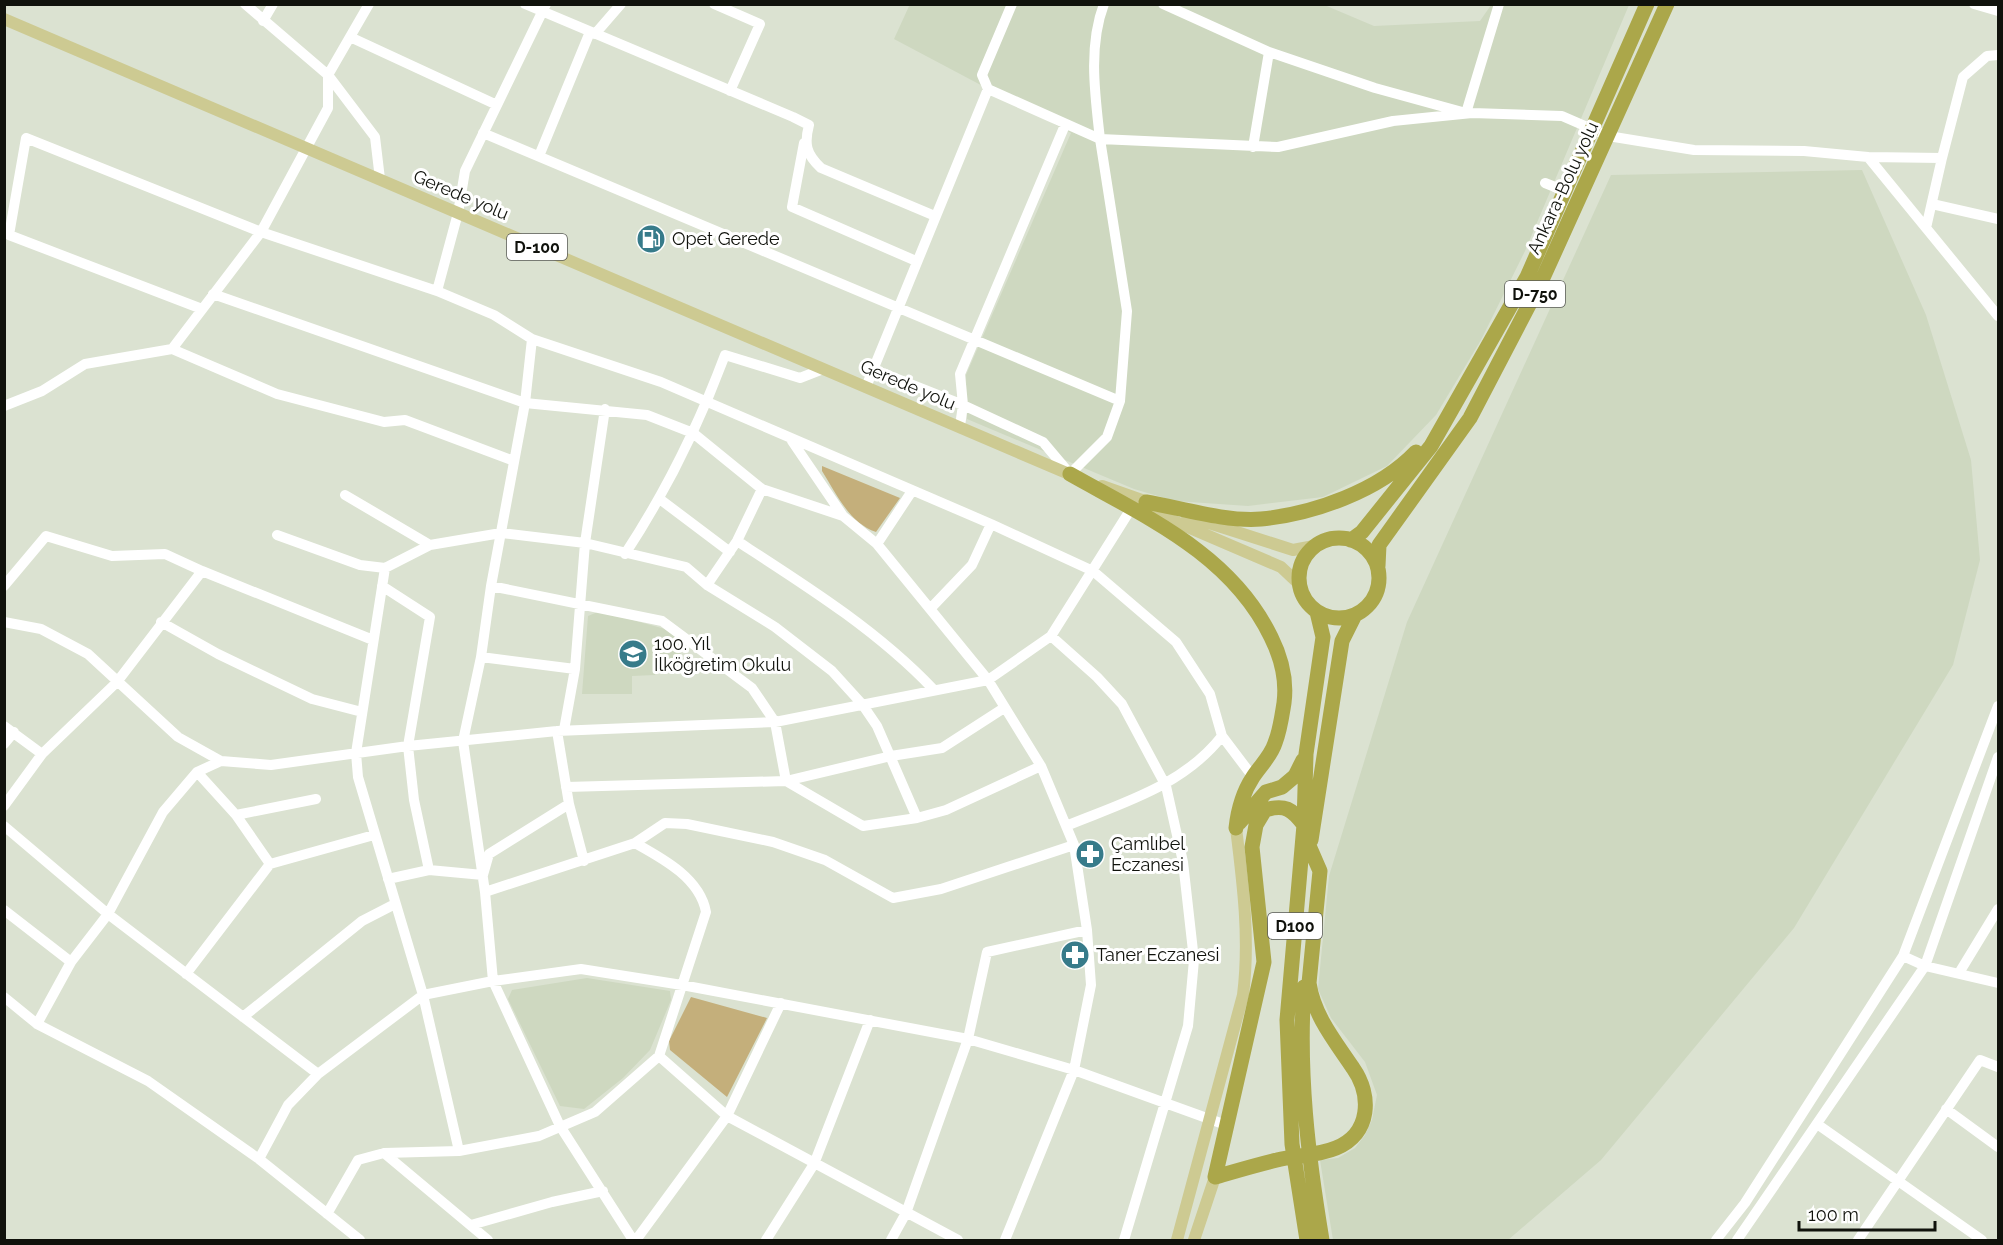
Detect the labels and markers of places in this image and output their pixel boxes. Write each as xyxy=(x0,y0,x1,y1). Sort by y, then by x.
fuel station icon: Opet Gerede xyxy=(635,223,667,255)
place label: Opet Gerede xyxy=(672,228,780,249)
place label: 100. Yıl İlköğretim Okulu xyxy=(654,633,791,675)
school or university icon: 100. Yıl İlköğretim Okulu xyxy=(617,638,649,670)
place label: Çamlıbel Eczanesi xyxy=(1111,833,1185,875)
pharmacy icon: Çamlıbel Eczanesi xyxy=(1074,838,1106,870)
pharmacy icon: Taner Eczanesi xyxy=(1059,939,1091,971)
place label: Taner Eczanesi xyxy=(1096,944,1219,965)

